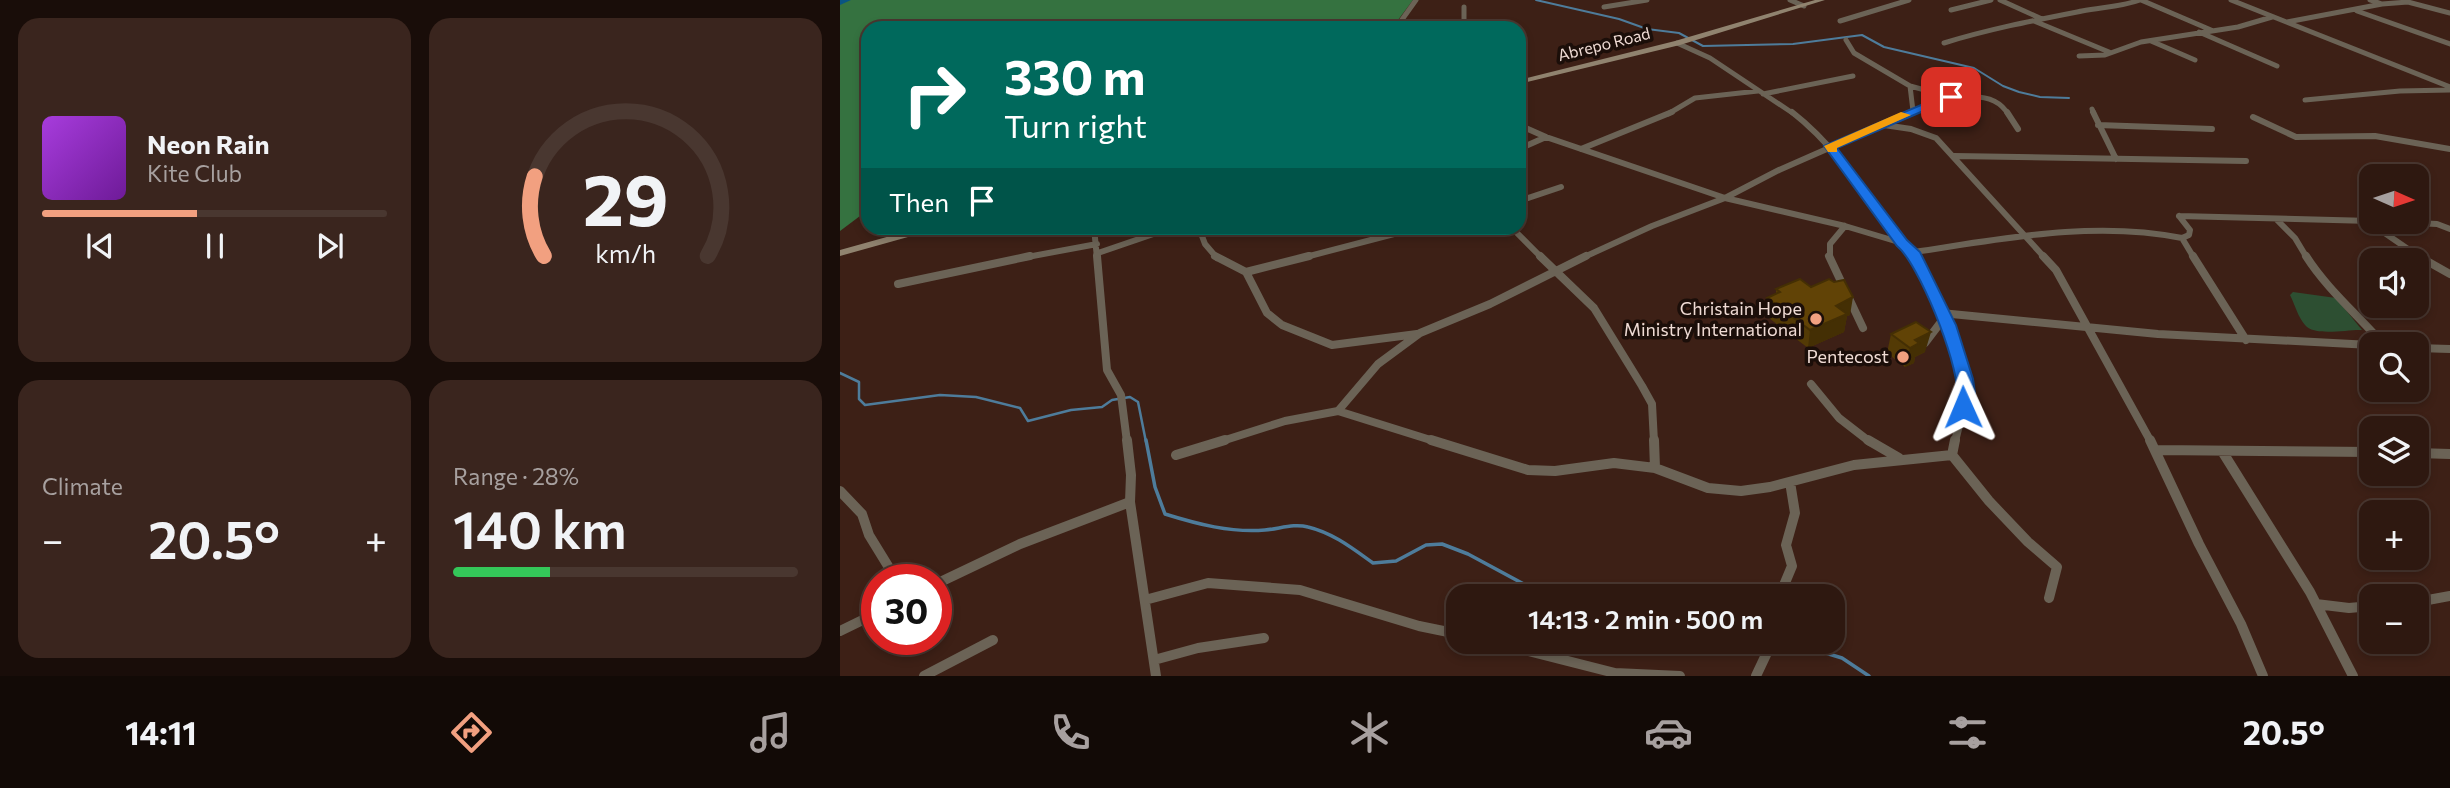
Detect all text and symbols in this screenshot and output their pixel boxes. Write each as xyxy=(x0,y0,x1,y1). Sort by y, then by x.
street label: Abrepo Road xyxy=(1556,23,1652,64)
text: 330 m xyxy=(1004,45,1145,105)
icon: right xyxy=(889,49,980,140)
pin xyxy=(1921,67,1981,127)
icon: arrive xyxy=(1932,78,1970,116)
text: Turn right xyxy=(1004,105,1147,145)
text: Neon Rain xyxy=(147,128,270,159)
text: 29 xyxy=(583,153,668,242)
text: Kite Club xyxy=(147,159,242,187)
north arrow xyxy=(2359,164,2429,234)
map controls xyxy=(2359,164,2429,654)
icon: arrive xyxy=(963,182,1001,220)
text: Then xyxy=(889,186,949,217)
icon: previous xyxy=(81,227,119,265)
icon: pause xyxy=(196,227,234,265)
icon: next xyxy=(311,227,349,265)
text: km/h xyxy=(595,238,656,268)
button: sound xyxy=(2359,248,2429,318)
place label: Christain Hope Ministry International xyxy=(1624,297,1802,340)
marker: Christain Hope Ministry International xyxy=(1808,311,1824,327)
button: search xyxy=(2359,332,2429,402)
place label: Pentecost xyxy=(1806,345,1889,367)
marker: Pentecost xyxy=(1895,349,1911,365)
position arrow xyxy=(1926,370,2000,444)
button: layers xyxy=(2359,416,2429,486)
text: Range · 28% xyxy=(453,462,579,490)
text: Climate xyxy=(42,472,123,500)
text: 140 km xyxy=(453,496,627,560)
button: + xyxy=(2359,500,2429,570)
text: 20.5° xyxy=(148,506,280,570)
text: − xyxy=(42,515,64,562)
text: + xyxy=(365,515,387,562)
speed limit sign: 30 xyxy=(861,564,952,655)
button: − xyxy=(2359,584,2429,654)
text: 14:13 · 2 min · 500 m xyxy=(1528,603,1763,634)
icon: directions xyxy=(447,708,496,757)
icon: music xyxy=(746,708,795,757)
icon: phone xyxy=(1046,708,1095,757)
icon: climate xyxy=(1345,708,1394,757)
icon: car xyxy=(1644,708,1693,757)
icon: filters xyxy=(1943,708,1992,757)
text: 14:11 xyxy=(125,712,197,752)
text: 20.5° xyxy=(2243,712,2325,752)

